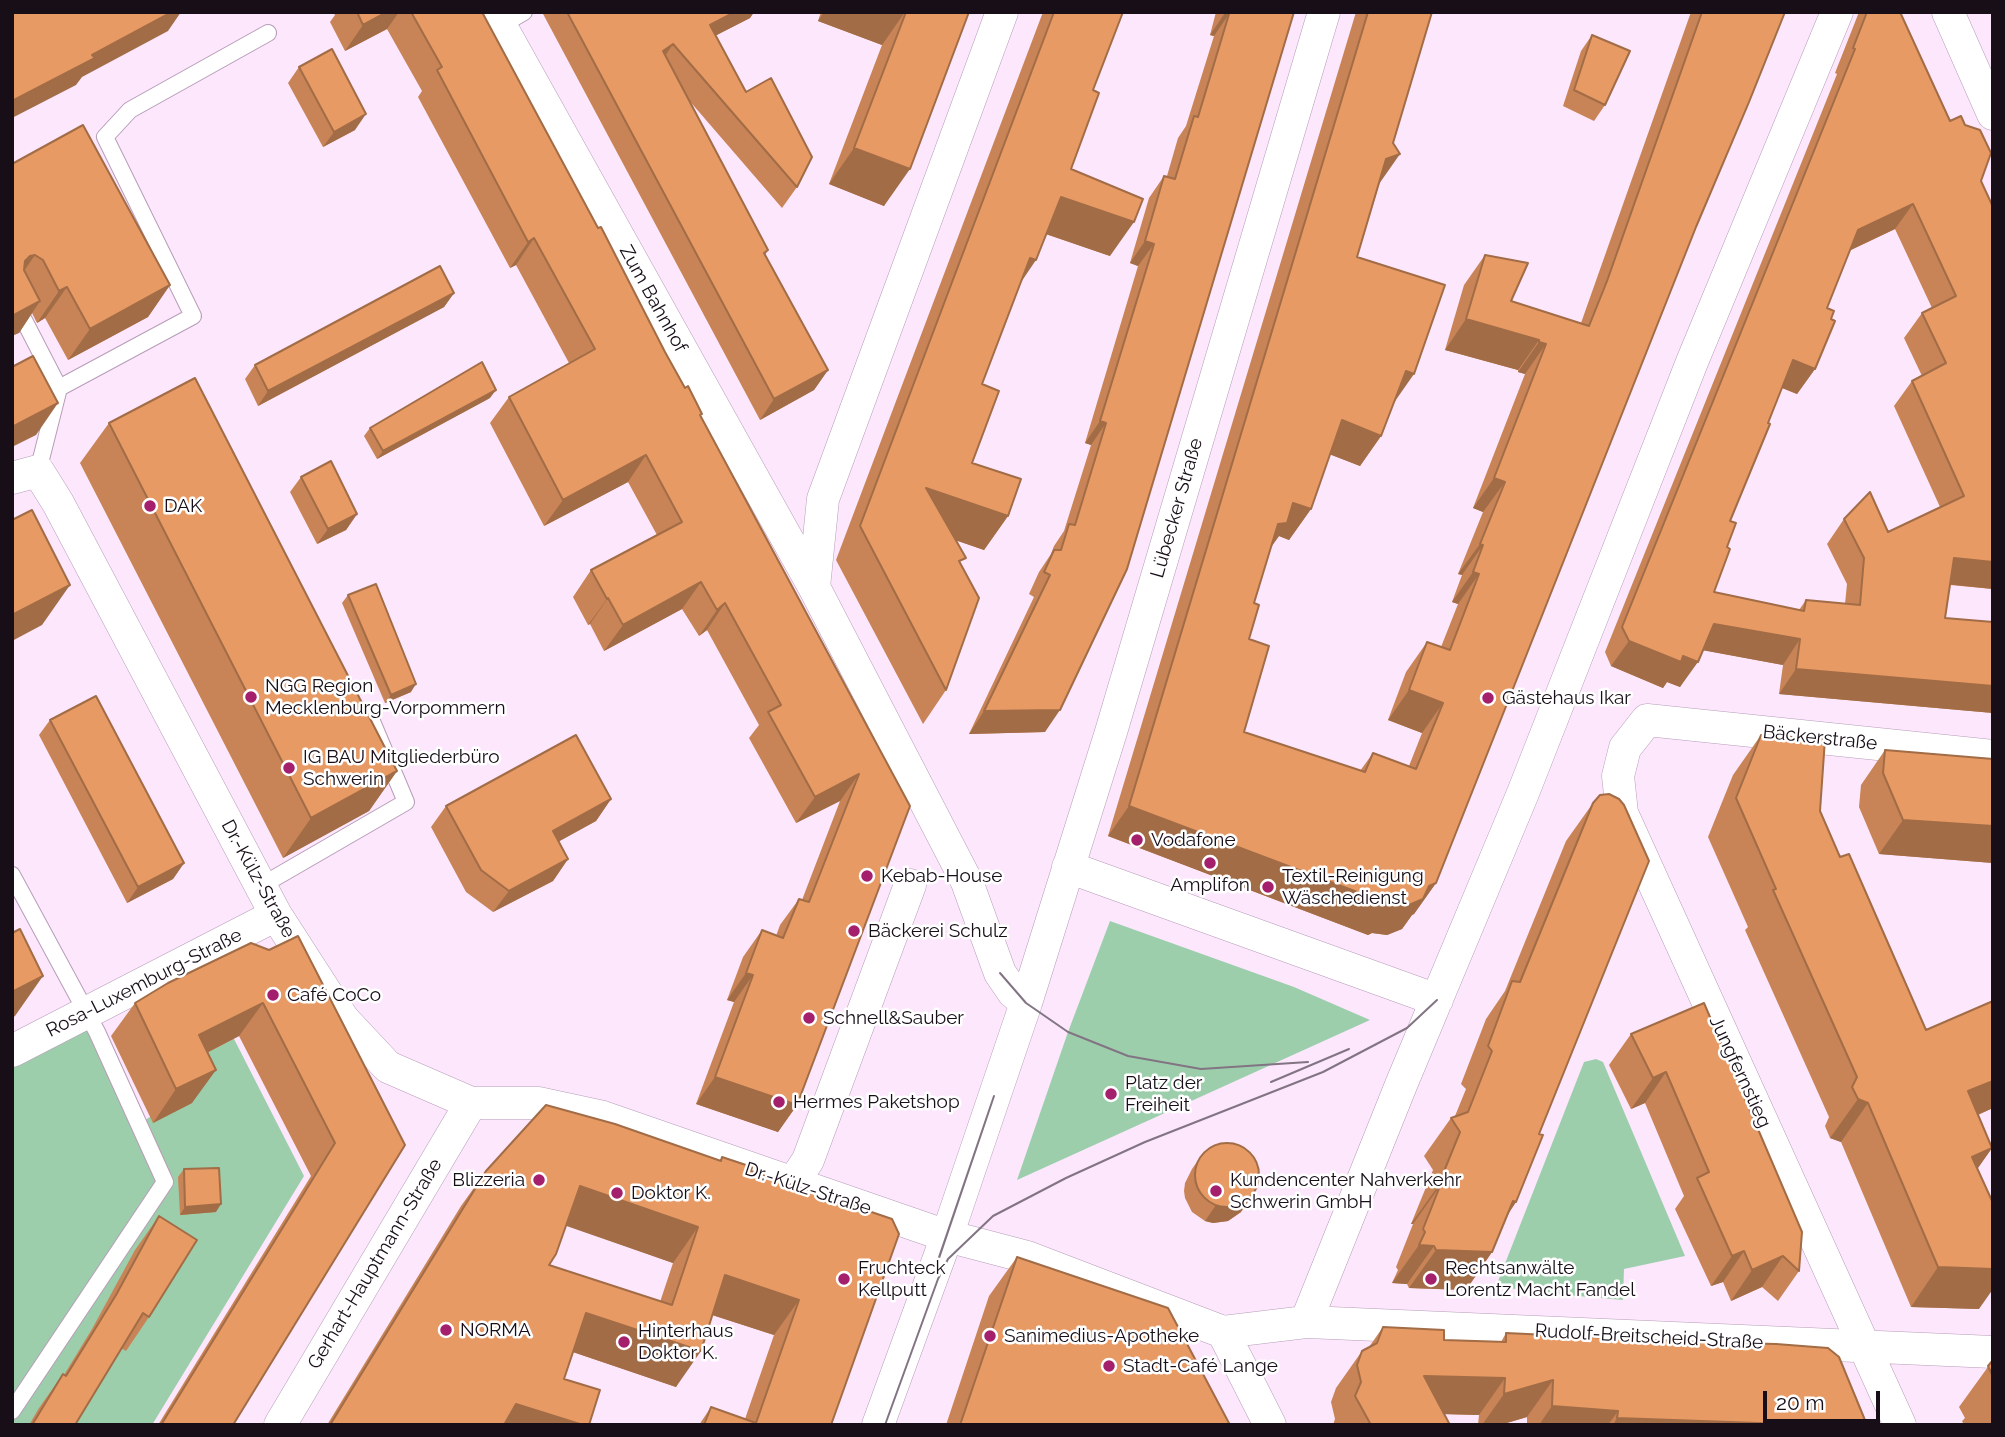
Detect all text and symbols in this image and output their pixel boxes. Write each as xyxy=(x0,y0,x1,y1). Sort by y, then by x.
street label: Zum Bahnhof xyxy=(614,241,692,357)
street label: Lübecker Straße xyxy=(1146,436,1208,580)
place label: DAK xyxy=(164,495,202,517)
marker: DAK xyxy=(142,498,158,514)
place label: NGG Region Mecklenburg-Vorpommern xyxy=(265,675,505,719)
place label: Gästehaus Ikar xyxy=(1502,687,1631,709)
marker: NGG Region Mecklenburg-Vorpommern xyxy=(243,689,259,705)
marker: Gästehaus Ikar xyxy=(1480,690,1496,706)
street label: Bäckerstraße xyxy=(1762,721,1878,755)
place label: IG BAU Mitgliederbüro Schwerin xyxy=(303,746,500,790)
marker: IG BAU Mitgliederbüro Schwerin xyxy=(281,760,297,776)
street label: Dr.-Külz-Straße xyxy=(216,816,300,942)
place label: Vodafone xyxy=(1151,829,1236,851)
marker: Vodafone xyxy=(1129,832,1145,848)
marker: Amplifon xyxy=(1202,855,1218,871)
place label: Kebab-House xyxy=(881,865,1002,887)
place label: Textil-Reinigung Wäschedienst xyxy=(1282,865,1424,909)
marker: Kebab-House xyxy=(859,868,875,884)
place label: Amplifon xyxy=(1170,874,1250,896)
marker: Textil-Reinigung Wäschedienst xyxy=(1260,879,1276,895)
place label: Bäckerei Schulz xyxy=(868,920,1007,942)
marker: Bäckerei Schulz xyxy=(846,923,862,939)
street label: Rosa-Luxemburg-Straße xyxy=(42,924,246,1042)
place label: Café CoCo xyxy=(287,984,381,1006)
marker: Café CoCo xyxy=(265,987,281,1003)
place label: Schnell&Sauber xyxy=(823,1007,964,1029)
marker: Schnell&Sauber xyxy=(801,1010,817,1026)
street label: Jungfernstieg xyxy=(1704,1013,1776,1131)
place label: Platz der Freiheit xyxy=(1125,1072,1202,1116)
marker: Platz der Freiheit xyxy=(1103,1086,1119,1102)
place label: Hermes Paketshop xyxy=(793,1091,960,1113)
marker: Hermes Paketshop xyxy=(771,1094,787,1110)
street label: Gerhart-Hauptmann-Straße xyxy=(303,1155,447,1373)
street label: Dr.-Külz-Straße xyxy=(742,1158,874,1220)
place label: Blizzeria xyxy=(452,1169,525,1191)
place label: Kundencenter Nahverkehr Schwerin GmbH xyxy=(1230,1169,1461,1213)
marker: Blizzeria xyxy=(531,1172,547,1188)
place label: Doktor K. xyxy=(631,1182,711,1204)
marker: Kundencenter Nahverkehr Schwerin GmbH xyxy=(1208,1183,1224,1199)
marker: Doktor K. xyxy=(609,1185,625,1201)
place label: Fruchteck Kellputt xyxy=(858,1257,946,1301)
place label: Rechtsanwälte Lorentz Macht Fandel xyxy=(1445,1257,1635,1301)
marker: Fruchteck Kellputt xyxy=(836,1271,852,1287)
marker: Rechtsanwälte Lorentz Macht Fandel xyxy=(1423,1271,1439,1287)
place label: NORMA xyxy=(460,1319,531,1341)
place label: Hinterhaus Doktor K. xyxy=(638,1320,733,1364)
street label: Rudolf-Breitscheid-Straße xyxy=(1534,1320,1764,1354)
marker: NORMA xyxy=(438,1322,454,1338)
place label: Sanimedius-Apotheke xyxy=(1004,1325,1199,1347)
marker: Sanimedius-Apotheke xyxy=(982,1328,998,1344)
marker: Hinterhaus Doktor K. xyxy=(616,1334,632,1350)
place label: Stadt-Café Lange xyxy=(1123,1355,1278,1377)
marker: Stadt-Café Lange xyxy=(1101,1358,1117,1374)
scale bar xyxy=(1767,1378,1884,1422)
text: 20 m xyxy=(1776,1390,1824,1415)

